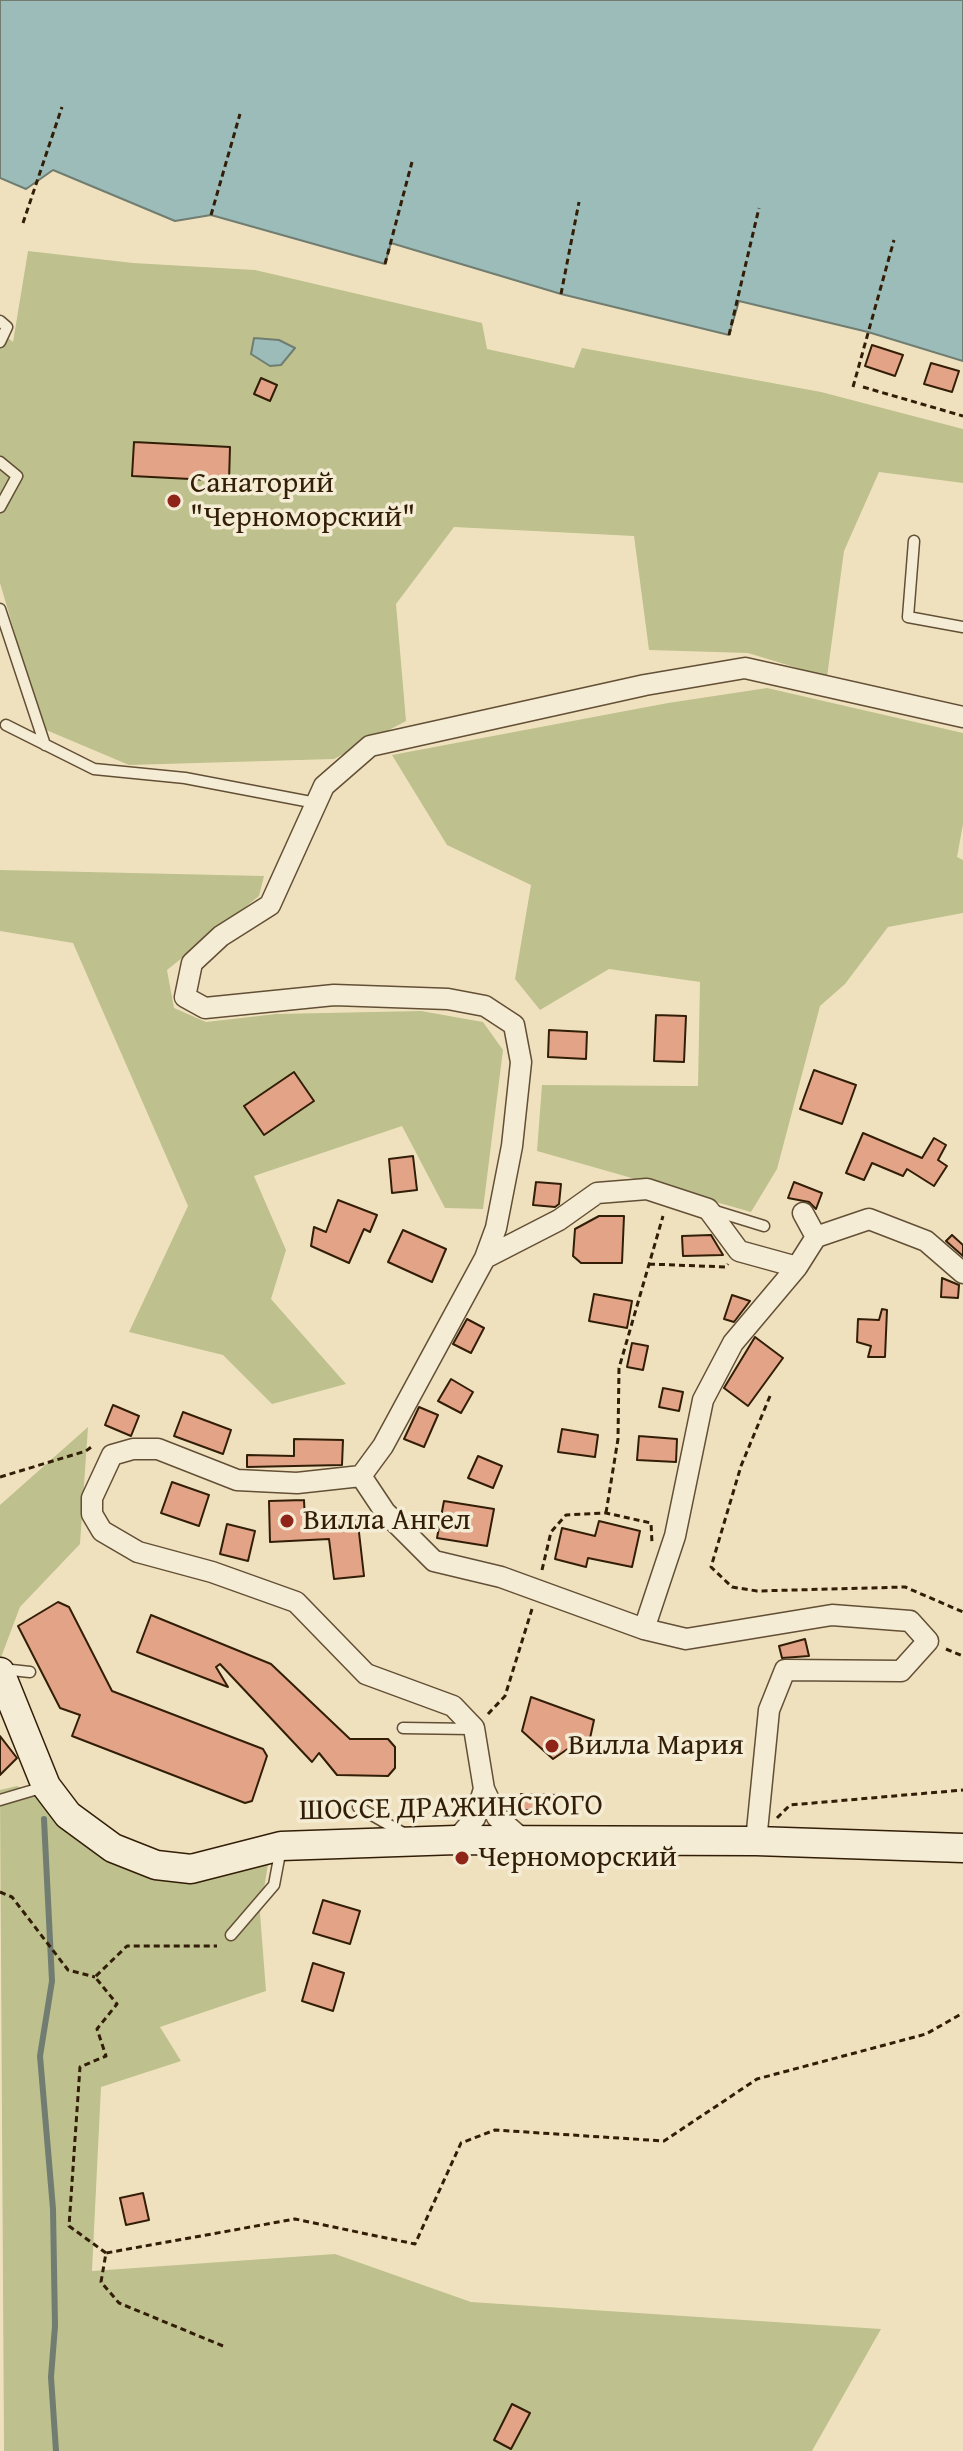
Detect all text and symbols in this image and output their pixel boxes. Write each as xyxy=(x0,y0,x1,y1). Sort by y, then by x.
place label: Санаторий "Черноморский" xyxy=(190,466,415,536)
marker: Санаторий "Черноморский" xyxy=(165,492,183,510)
place label: Вилла Ангел xyxy=(303,1503,471,1539)
marker: Вилла Ангел xyxy=(278,1512,296,1530)
place label: Вилла Мария xyxy=(568,1728,744,1764)
marker: Вилла Мария xyxy=(543,1737,561,1755)
street label: ШОССЕ ДРАЖИНСКОГО xyxy=(299,1788,603,1830)
place label: Черноморский xyxy=(478,1840,677,1876)
marker: Черноморский xyxy=(453,1849,471,1867)

